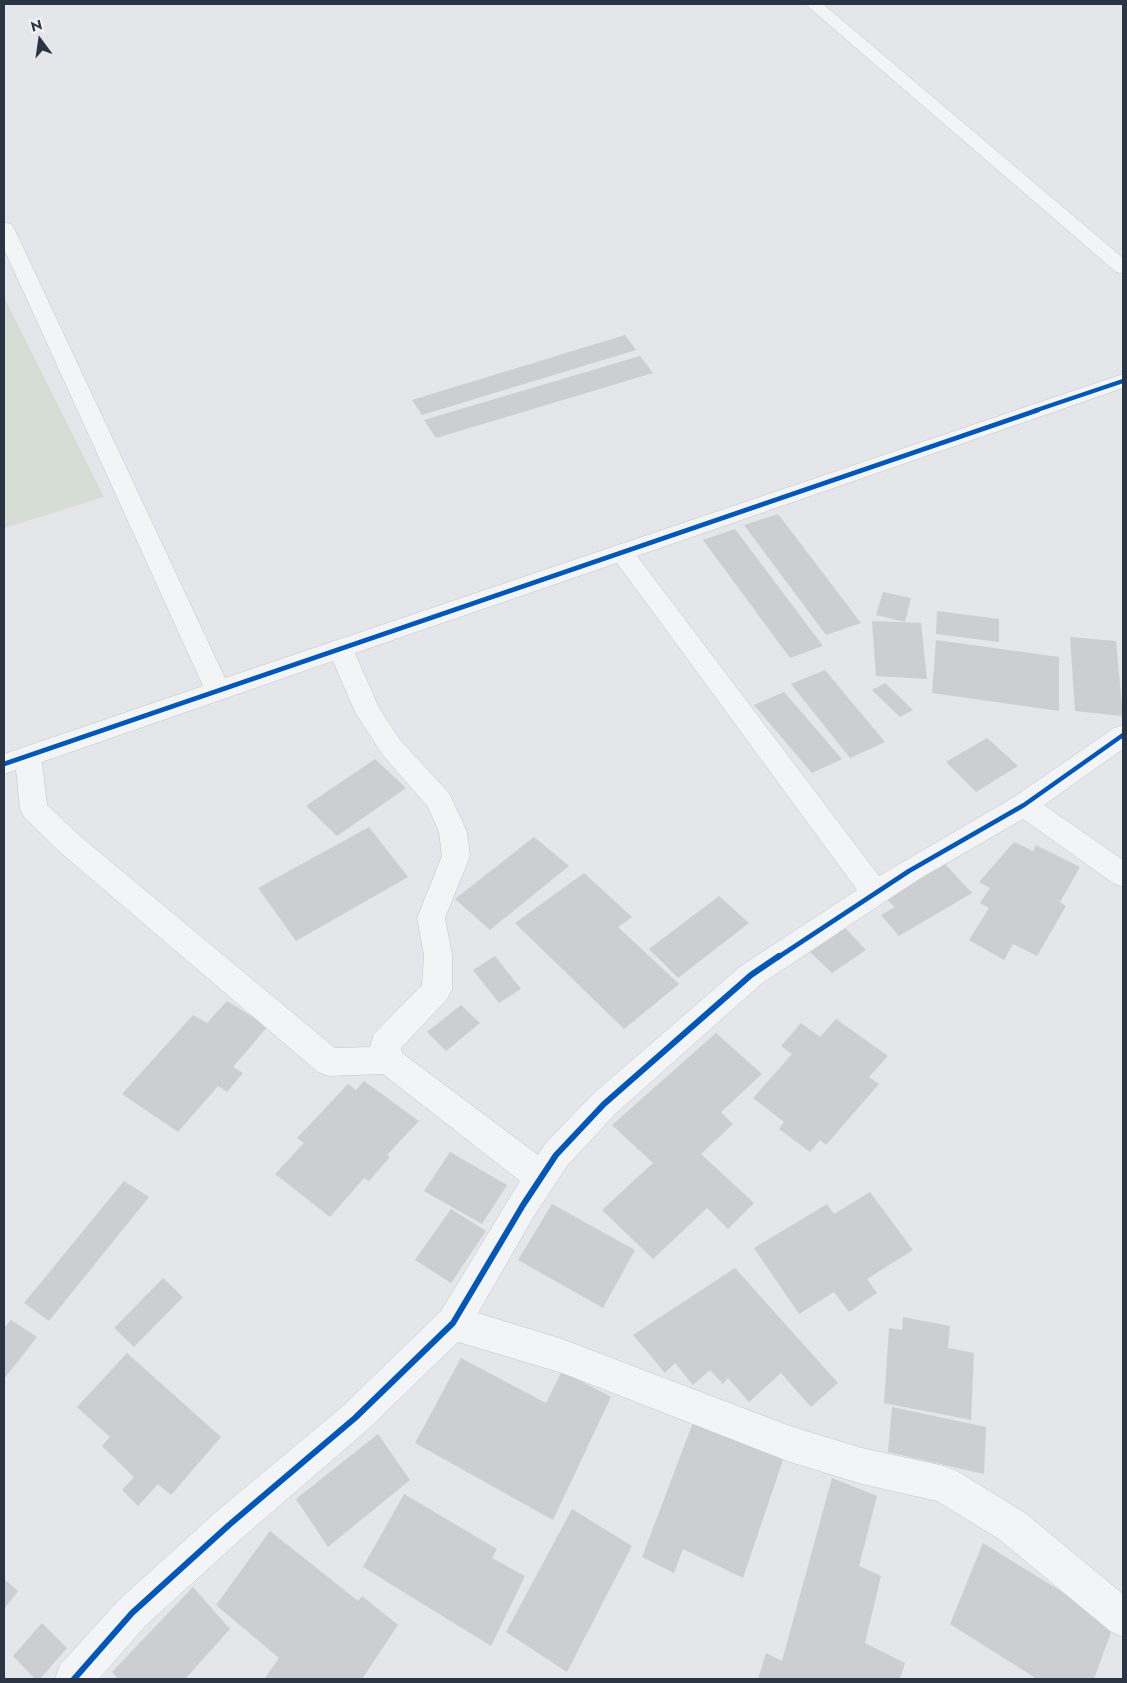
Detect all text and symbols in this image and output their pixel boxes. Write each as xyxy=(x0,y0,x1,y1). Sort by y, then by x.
text: N xyxy=(29,14,44,36)
north arrow xyxy=(15,15,65,65)

